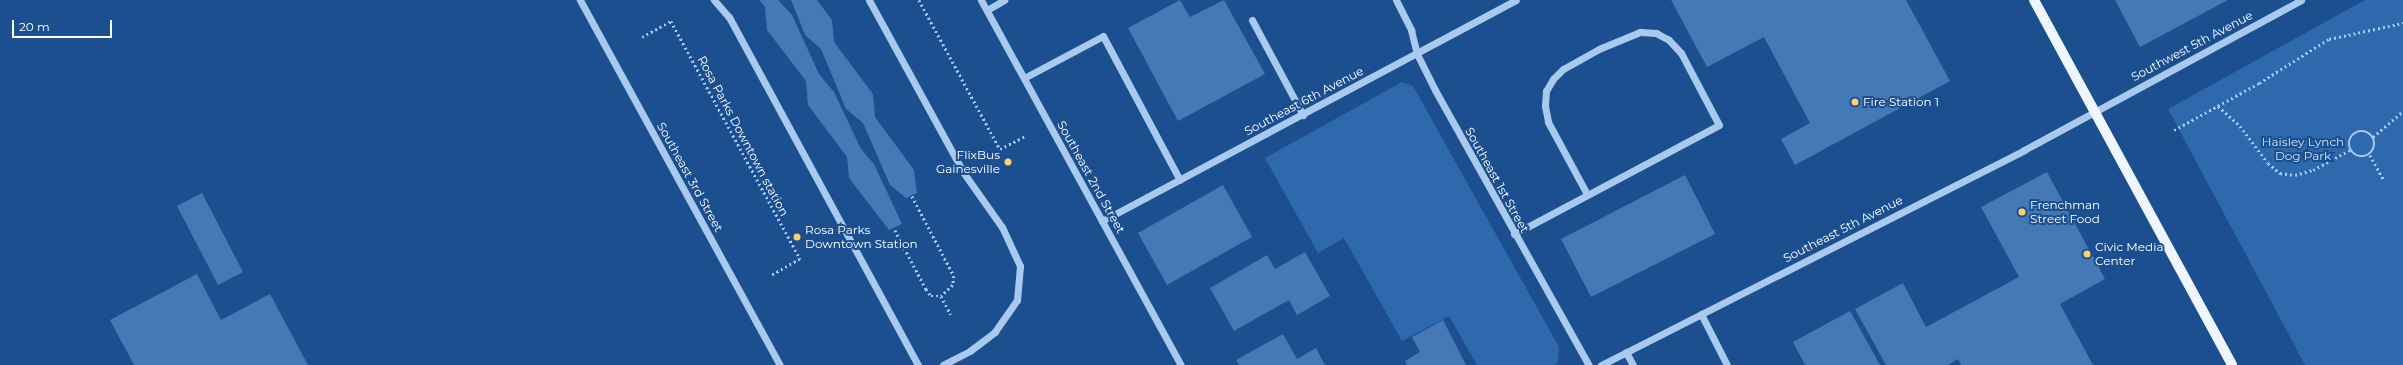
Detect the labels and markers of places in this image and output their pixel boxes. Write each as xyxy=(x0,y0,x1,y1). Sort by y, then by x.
place label: Fire Station 1 xyxy=(1863,95,1939,109)
marker: Fire Station 1 xyxy=(1850,97,1860,107)
place label: FlixBus Gainesville xyxy=(936,148,1000,176)
marker: FlixBus Gainesville xyxy=(1003,157,1013,167)
place label: Frenchman Street Food xyxy=(2030,198,2100,226)
marker: Frenchman Street Food xyxy=(2017,207,2027,217)
place label: Rosa Parks Downtown Station xyxy=(805,223,918,251)
marker: Rosa Parks Downtown Station xyxy=(792,232,802,242)
place label: Civic Media Center xyxy=(2095,240,2164,268)
marker: Civic Media Center xyxy=(2082,249,2092,259)

